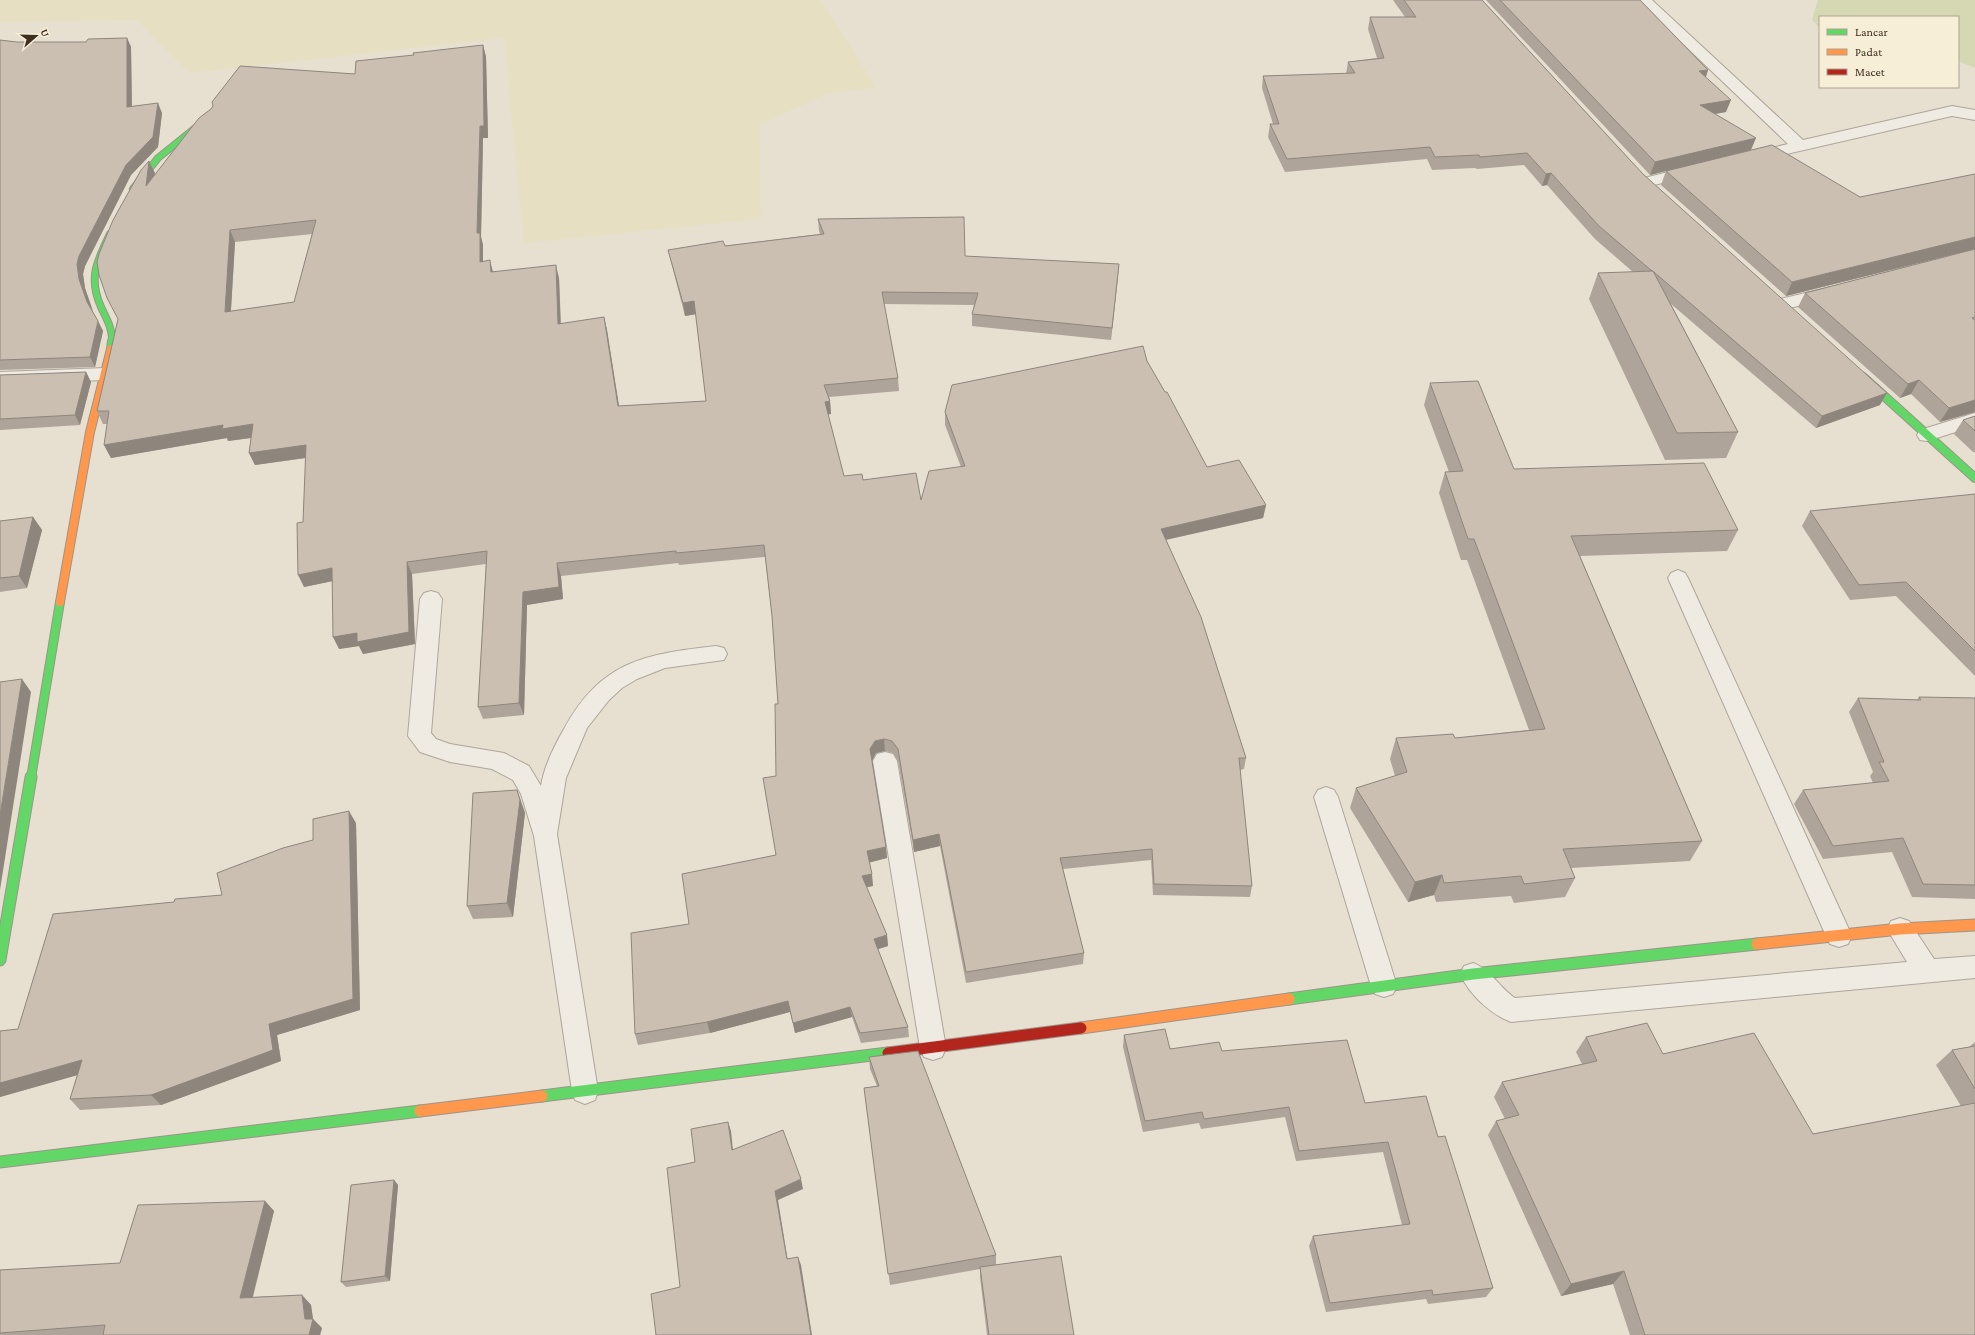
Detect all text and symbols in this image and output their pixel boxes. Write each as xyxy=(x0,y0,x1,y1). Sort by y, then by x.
north arrow xyxy=(16,16,56,56)
legend xyxy=(1819,16,1959,88)
text: Lancar xyxy=(1855,25,1889,39)
text: U xyxy=(38,27,52,39)
text: Padat xyxy=(1855,45,1883,59)
text: Macet xyxy=(1855,65,1886,79)

